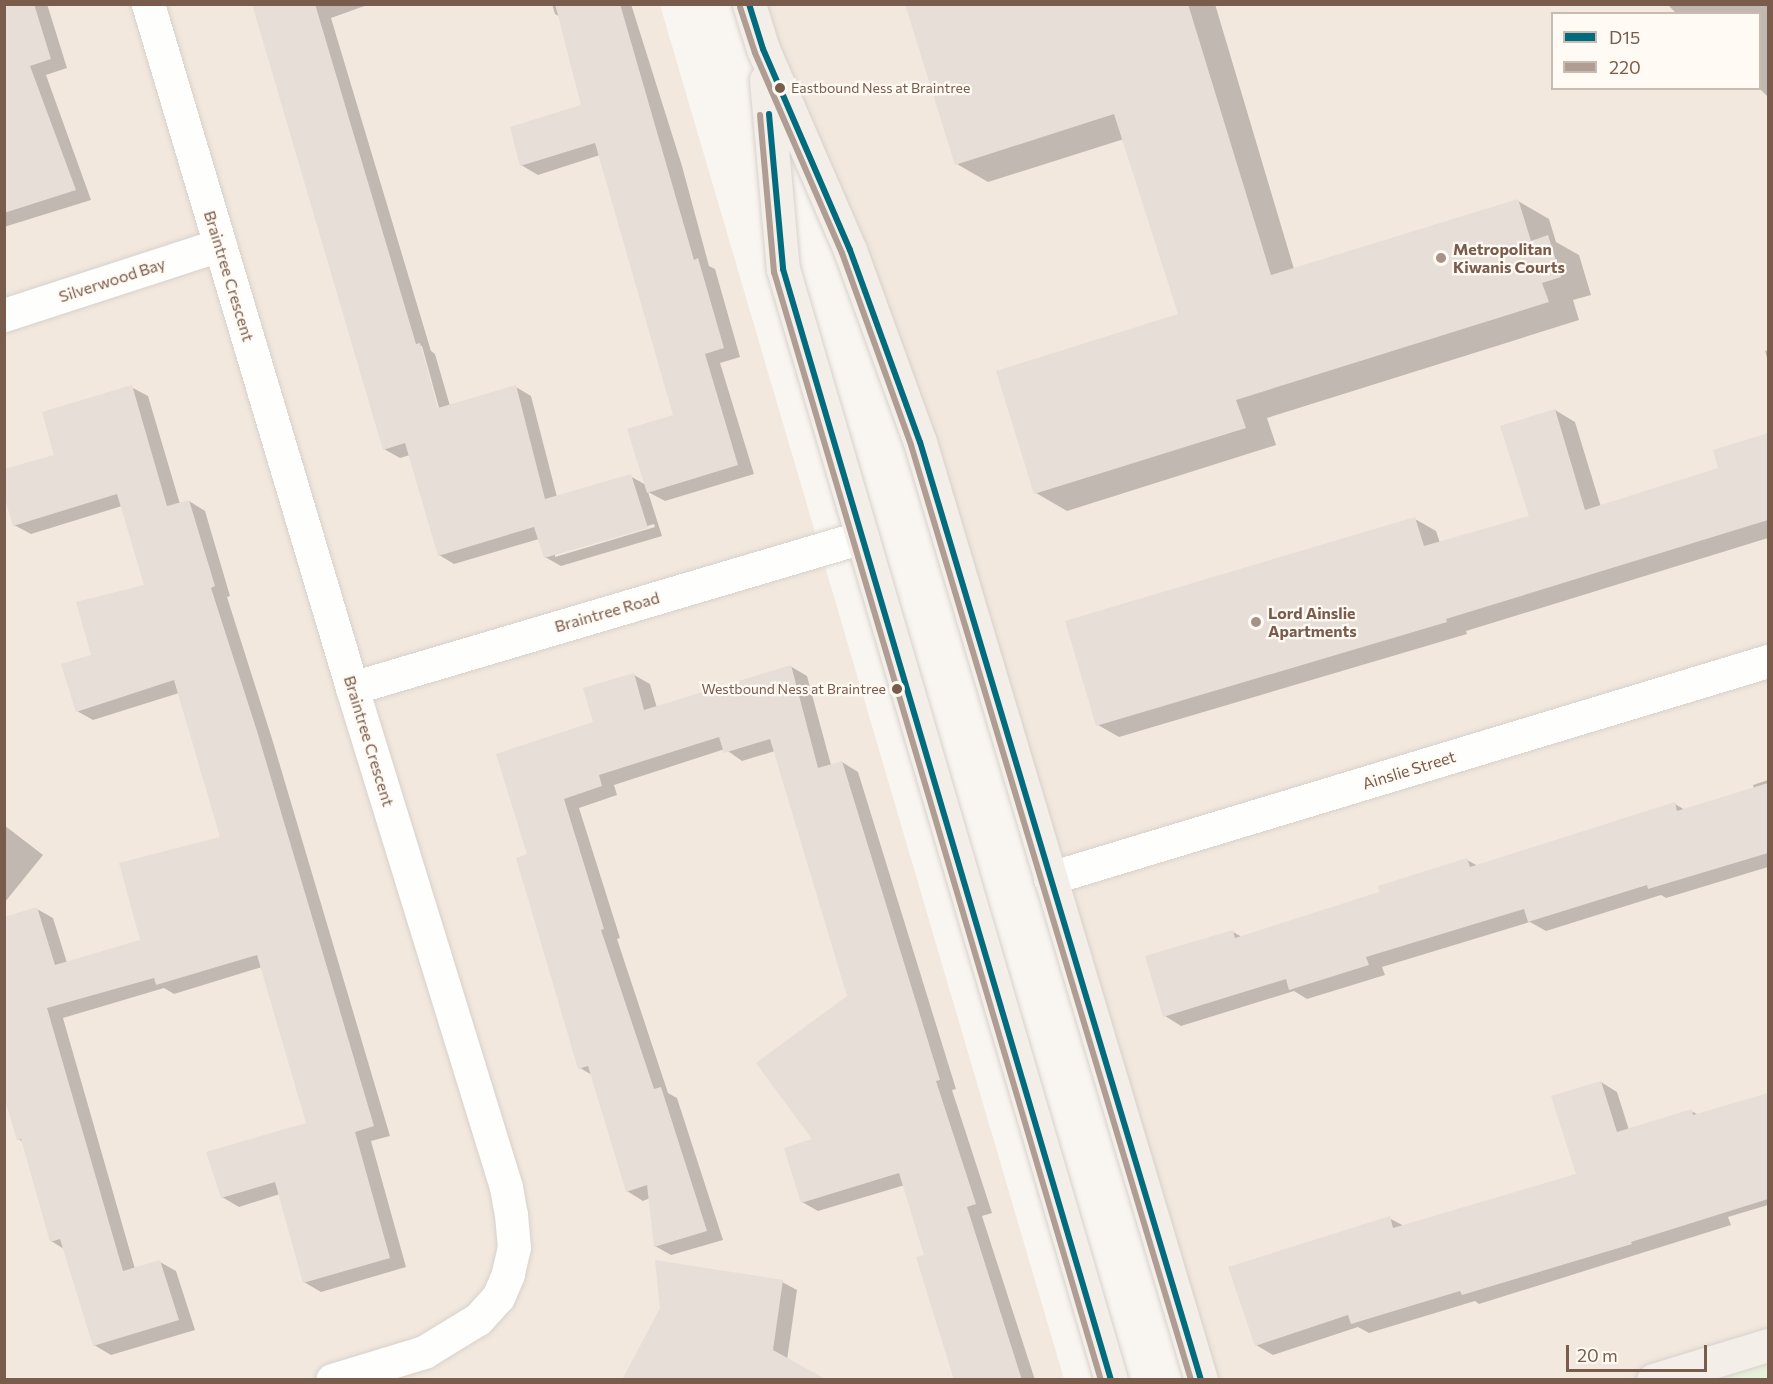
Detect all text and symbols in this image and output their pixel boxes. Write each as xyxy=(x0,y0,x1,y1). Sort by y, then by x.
legend xyxy=(1551,12,1761,90)
text: D15 xyxy=(1609,26,1640,48)
text: 220 xyxy=(1609,56,1641,78)
place label: Eastbound Ness at Braintree xyxy=(791,80,970,96)
marker: Eastbound Ness at Braintree xyxy=(774,82,786,94)
street label: Braintree Crescent xyxy=(200,208,258,344)
place label: Metropolitan Kiwanis Courts xyxy=(1453,239,1565,277)
marker: Metropolitan Kiwanis Courts xyxy=(1434,251,1448,265)
street label: Silverwood Bay xyxy=(56,254,168,306)
street label: Braintree Road xyxy=(552,588,662,636)
place label: Lord Ainslie Apartments xyxy=(1268,603,1357,641)
marker: Lord Ainslie Apartments xyxy=(1249,615,1263,629)
street label: Braintree Crescent xyxy=(340,673,398,809)
place label: Westbound Ness at Braintree xyxy=(702,681,886,697)
marker: Westbound Ness at Braintree xyxy=(891,683,903,695)
street label: Ainslie Street xyxy=(1360,747,1458,793)
scale bar xyxy=(1569,1333,1710,1371)
text: 20 m xyxy=(1577,1344,1618,1366)

